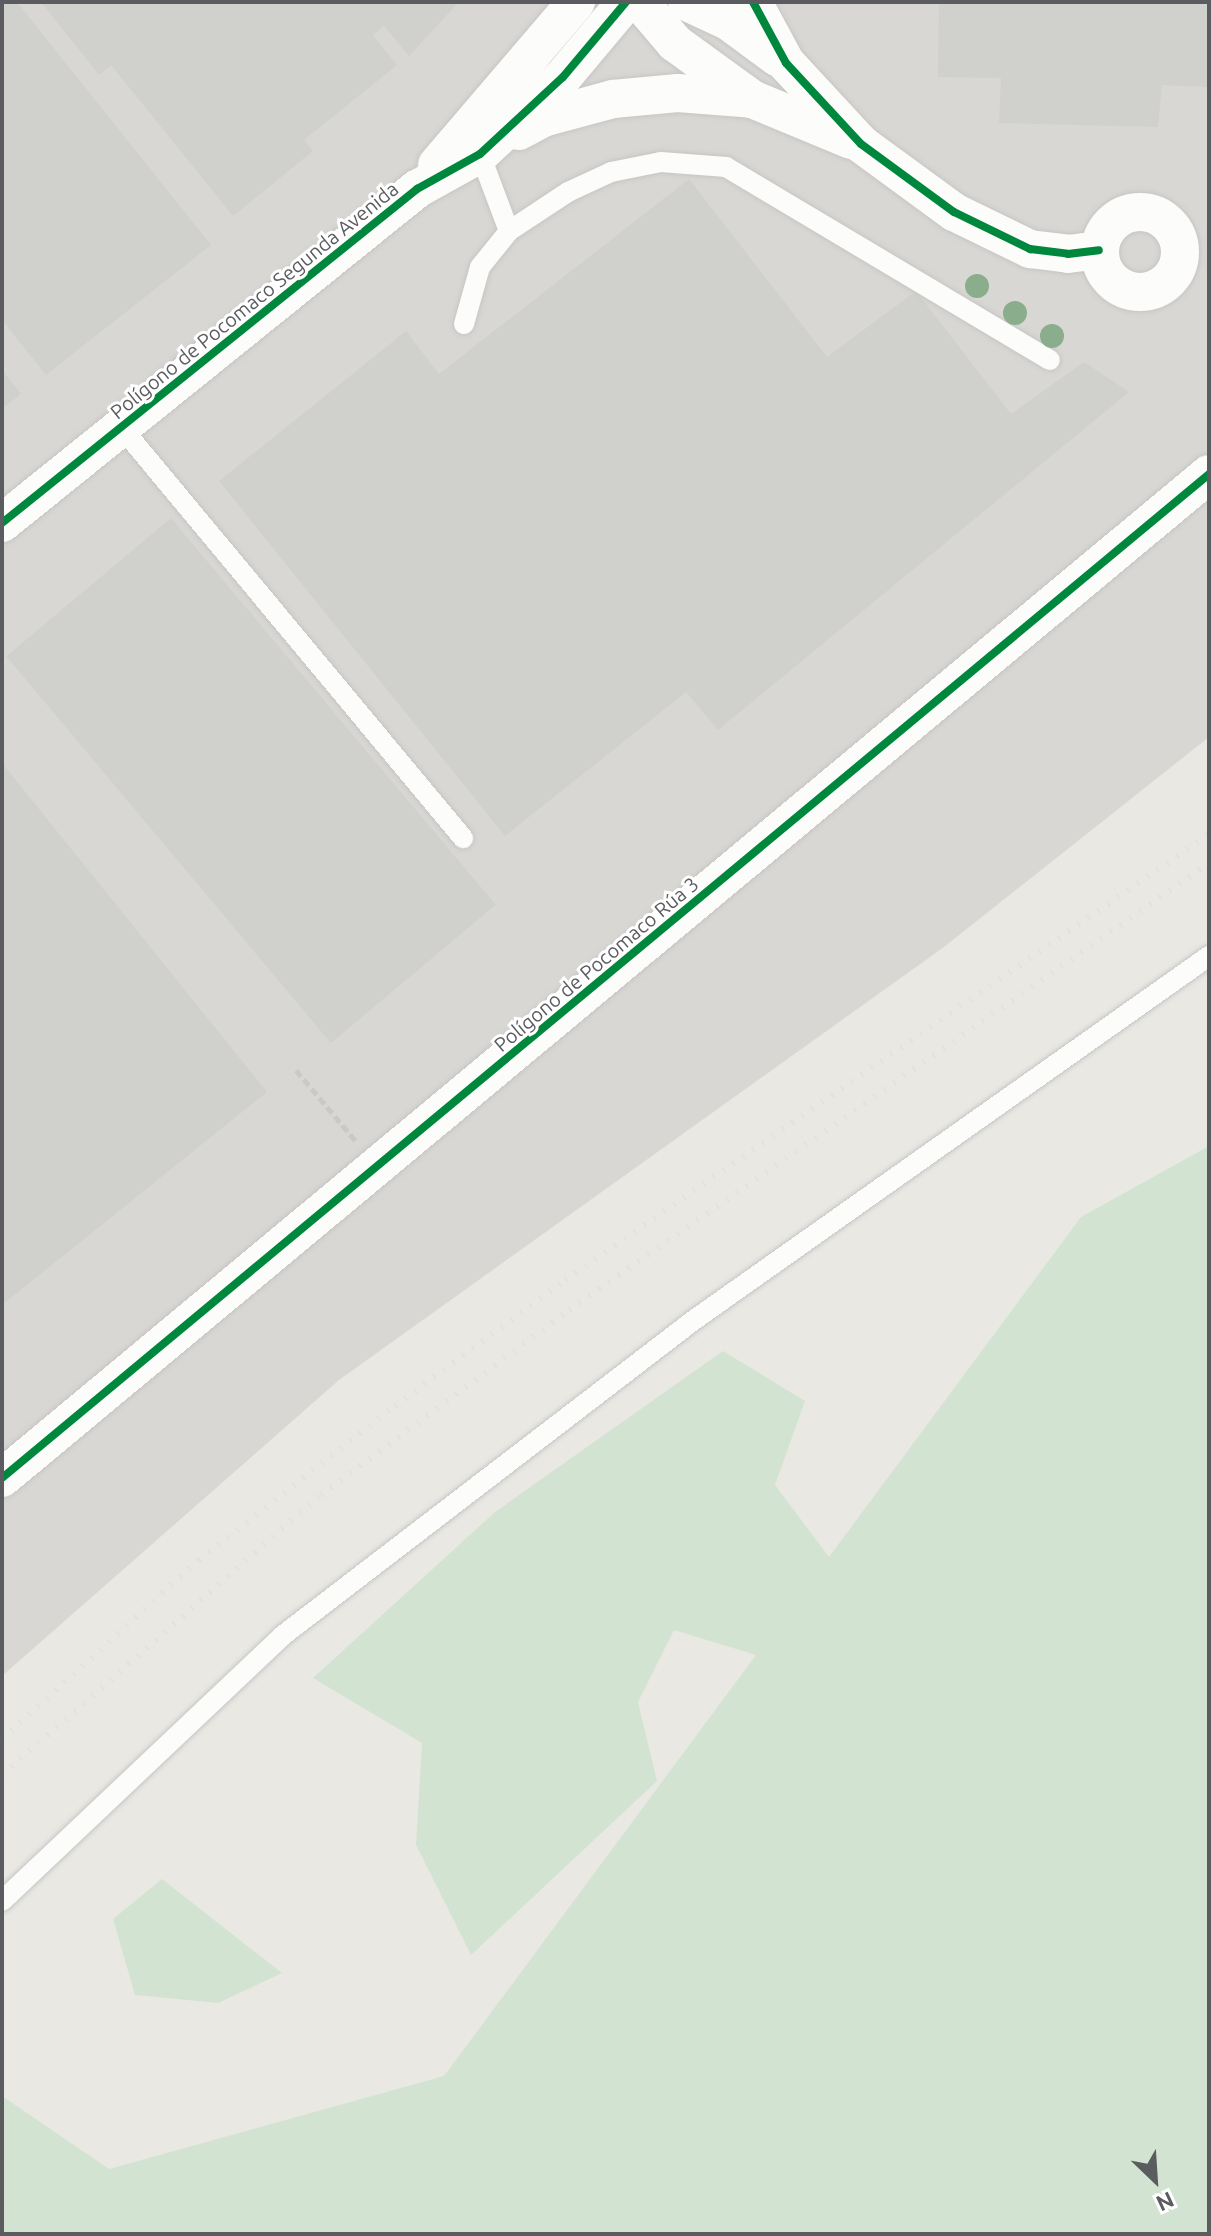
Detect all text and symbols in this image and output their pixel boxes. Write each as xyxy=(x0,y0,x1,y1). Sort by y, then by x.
street label: Polígono de Pocomaco Segunda Avenida xyxy=(105,176,403,424)
street label: Polígono de Pocomaco Rúa 3 xyxy=(489,871,703,1057)
north arrow xyxy=(1115,2140,1195,2220)
text: N xyxy=(1153,2187,1178,2217)

